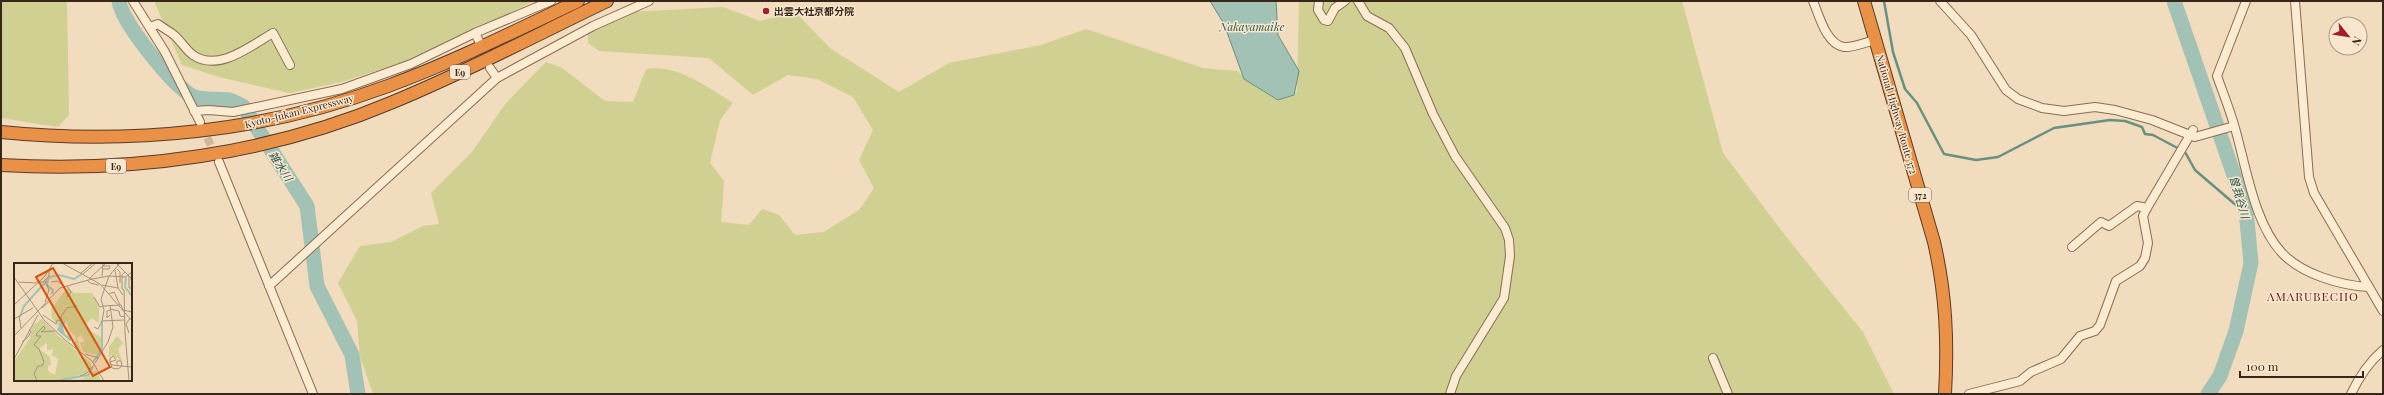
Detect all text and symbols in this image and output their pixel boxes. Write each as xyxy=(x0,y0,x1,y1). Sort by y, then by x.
place label: 出雲大社京都分院 xyxy=(774,4,854,18)
marker: 出雲大社京都分院 xyxy=(761,6,771,16)
north arrow xyxy=(2328,16,2368,56)
water label: Nakayamaike xyxy=(1219,19,1285,34)
text: N xyxy=(2349,34,2366,48)
street label: National Highway Route 372 xyxy=(1873,53,1921,176)
road number: E9 xyxy=(450,65,470,79)
street label: Kyoto-Jukan Expressway xyxy=(243,91,355,131)
water label: 雑水川 xyxy=(266,148,297,185)
road number: E9 xyxy=(106,159,126,173)
water label: 曽我谷川 xyxy=(2227,174,2254,221)
road number: 372 xyxy=(1909,188,1931,202)
inset map xyxy=(14,263,132,381)
district label: AMARUBECHO xyxy=(2266,288,2359,304)
scale bar xyxy=(2240,353,2363,379)
text: 100 m xyxy=(2246,358,2279,374)

